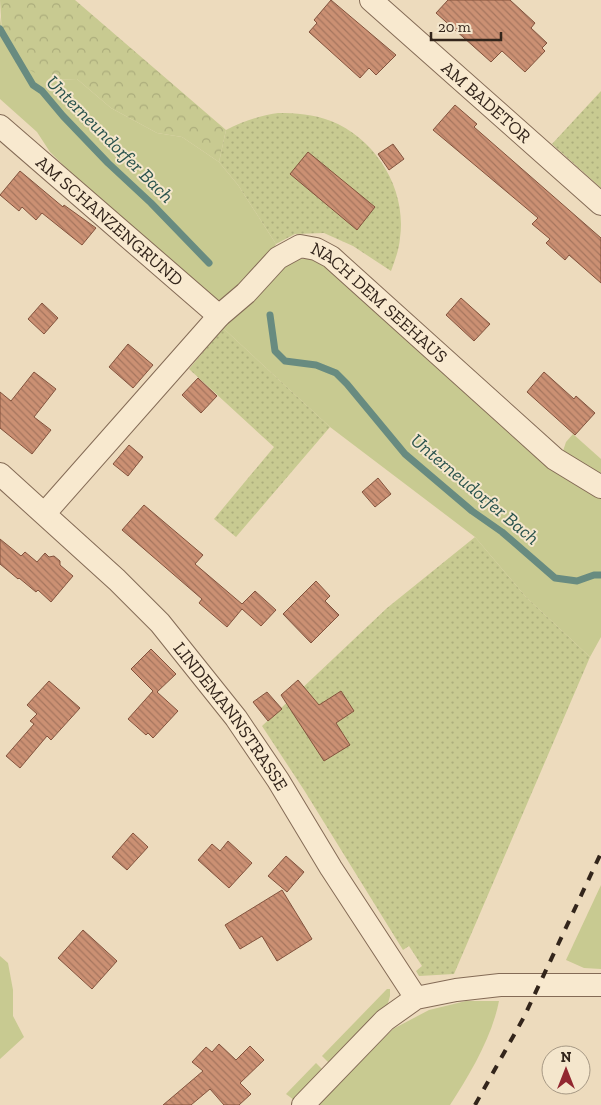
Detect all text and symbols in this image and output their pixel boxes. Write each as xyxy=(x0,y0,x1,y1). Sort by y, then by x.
scale bar xyxy=(431,10,501,42)
text: 20 m xyxy=(438,18,471,36)
street label: AM BADETOR xyxy=(437,57,535,148)
water label: Unterneundorfer Bach xyxy=(42,71,178,207)
street label: AM SCHANZENGRUND xyxy=(31,151,188,291)
street label: NACH DEM SEEHAUS xyxy=(307,237,452,368)
water label: Unterneudorfer Bach xyxy=(406,429,544,549)
street label: LINDEMANNSTRASSE xyxy=(169,638,293,795)
north arrow xyxy=(541,1045,591,1095)
text: N xyxy=(561,1049,572,1066)

